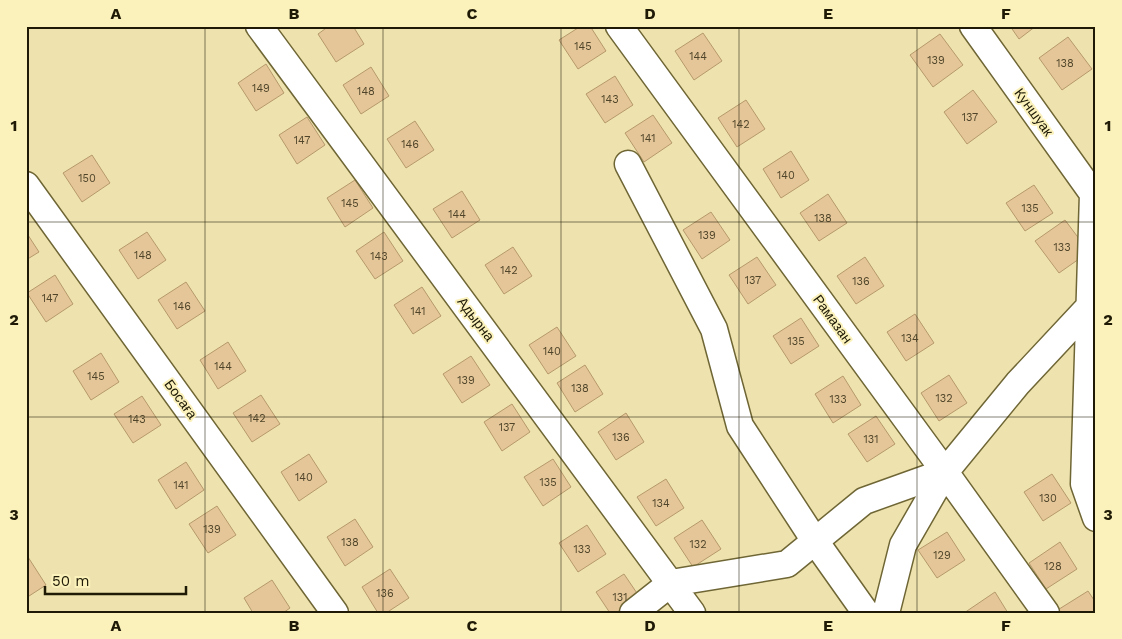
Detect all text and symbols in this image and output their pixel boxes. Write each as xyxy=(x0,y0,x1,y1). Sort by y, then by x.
text: A xyxy=(111,4,122,23)
text: B xyxy=(289,4,300,23)
text: C xyxy=(467,4,478,23)
text: D xyxy=(644,4,656,23)
text: E xyxy=(823,4,833,23)
text: F xyxy=(1001,4,1011,23)
house number: 145 xyxy=(574,40,592,53)
house number: 144 xyxy=(689,50,707,63)
house number: 139 xyxy=(927,54,945,67)
house number: 138 xyxy=(1056,57,1074,70)
house number: 149 xyxy=(252,82,270,95)
house number: 148 xyxy=(357,85,375,98)
street label: Куншуак xyxy=(1011,85,1057,140)
house number: 143 xyxy=(601,93,619,106)
house number: 137 xyxy=(962,111,978,124)
text: 1 xyxy=(11,116,17,135)
text: 1 xyxy=(1105,116,1111,135)
house number: 142 xyxy=(732,118,750,131)
house number: 141 xyxy=(640,132,656,145)
house number: 147 xyxy=(294,134,310,147)
house number: 146 xyxy=(401,138,419,151)
house number: 140 xyxy=(777,169,795,182)
house number: 150 xyxy=(78,172,96,185)
house number: 145 xyxy=(341,197,359,210)
house number: 135 xyxy=(1021,202,1039,215)
house number: 144 xyxy=(448,208,466,221)
house number: 138 xyxy=(814,212,832,225)
house number: 139 xyxy=(698,229,716,242)
house number: 133 xyxy=(1053,241,1071,254)
house number: 148 xyxy=(134,249,152,262)
house number: 143 xyxy=(370,250,388,263)
house number: 142 xyxy=(500,264,518,277)
house number: 137 xyxy=(745,274,761,287)
house number: 136 xyxy=(852,275,870,288)
house number: 147 xyxy=(42,292,58,305)
street label: Рамазан xyxy=(810,292,856,346)
street label: Адырна xyxy=(454,294,498,344)
house number: 146 xyxy=(173,300,191,313)
house number: 141 xyxy=(410,305,426,318)
text: 2 xyxy=(9,310,19,329)
text: 2 xyxy=(1103,310,1113,329)
house number: 134 xyxy=(901,332,919,345)
house number: 135 xyxy=(787,335,805,348)
house number: 140 xyxy=(543,345,561,358)
house number: 144 xyxy=(214,360,232,373)
house number: 145 xyxy=(87,370,105,383)
house number: 139 xyxy=(457,374,475,387)
street label: Босаға xyxy=(161,376,201,422)
house number: 138 xyxy=(571,382,589,395)
house number: 132 xyxy=(935,392,953,405)
house number: 133 xyxy=(829,393,847,406)
house number: 142 xyxy=(248,412,266,425)
house number: 143 xyxy=(128,413,146,426)
house number: 137 xyxy=(499,421,515,434)
house number: 136 xyxy=(612,431,630,444)
house number: 131 xyxy=(864,433,879,446)
house number: 140 xyxy=(295,471,313,484)
house number: 135 xyxy=(539,476,557,489)
house number: 141 xyxy=(173,479,189,492)
house number: 130 xyxy=(1039,492,1057,505)
house number: 134 xyxy=(652,497,670,510)
text: 3 xyxy=(9,505,19,524)
text: 3 xyxy=(1103,505,1113,524)
house number: 139 xyxy=(203,523,221,536)
house number: 138 xyxy=(341,536,359,549)
house number: 132 xyxy=(689,538,707,551)
house number: 133 xyxy=(573,543,591,556)
house number: 129 xyxy=(933,549,951,562)
house number: 128 xyxy=(1044,560,1062,573)
scale bar xyxy=(45,564,186,596)
text: 50 m xyxy=(52,572,89,590)
house number: 136 xyxy=(376,587,394,600)
house number: 131 xyxy=(613,591,628,604)
text: A xyxy=(111,616,122,635)
text: B xyxy=(289,616,300,635)
text: C xyxy=(467,616,478,635)
text: D xyxy=(644,616,656,635)
text: E xyxy=(823,616,833,635)
text: F xyxy=(1001,616,1011,635)

